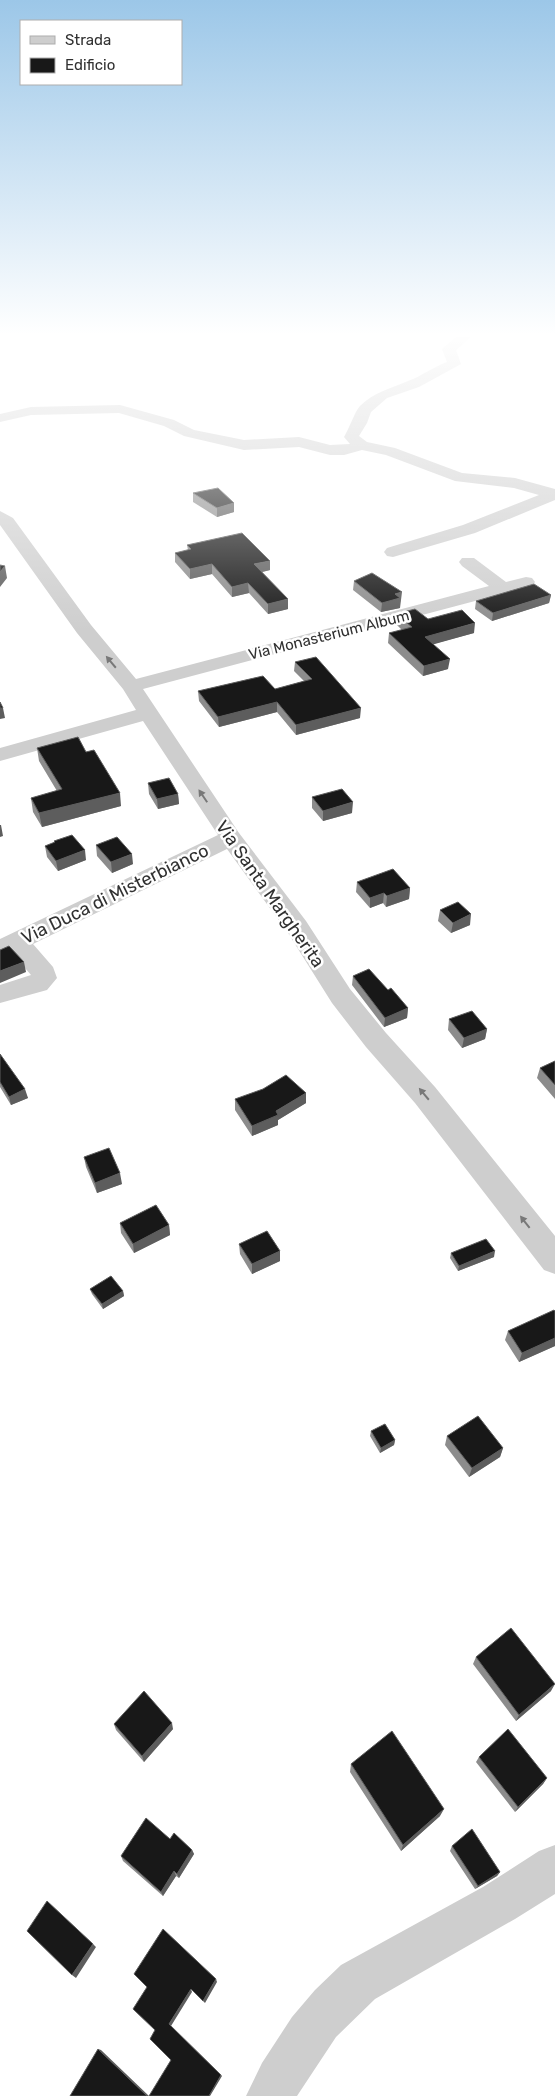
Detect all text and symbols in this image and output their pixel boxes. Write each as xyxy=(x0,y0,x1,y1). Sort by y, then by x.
legend xyxy=(20,20,182,85)
text: Strada xyxy=(65,31,111,49)
text: Edificio xyxy=(65,56,115,74)
street label: Via Monasterium Album xyxy=(247,606,411,664)
one-way arrow xyxy=(105,656,117,668)
one-way arrow xyxy=(198,789,208,802)
street label: Via Santa Margherita xyxy=(211,816,329,972)
street label: Via Duca di Misterbianco xyxy=(18,839,212,949)
one-way arrow xyxy=(419,1088,430,1101)
one-way arrow xyxy=(520,1215,530,1229)

